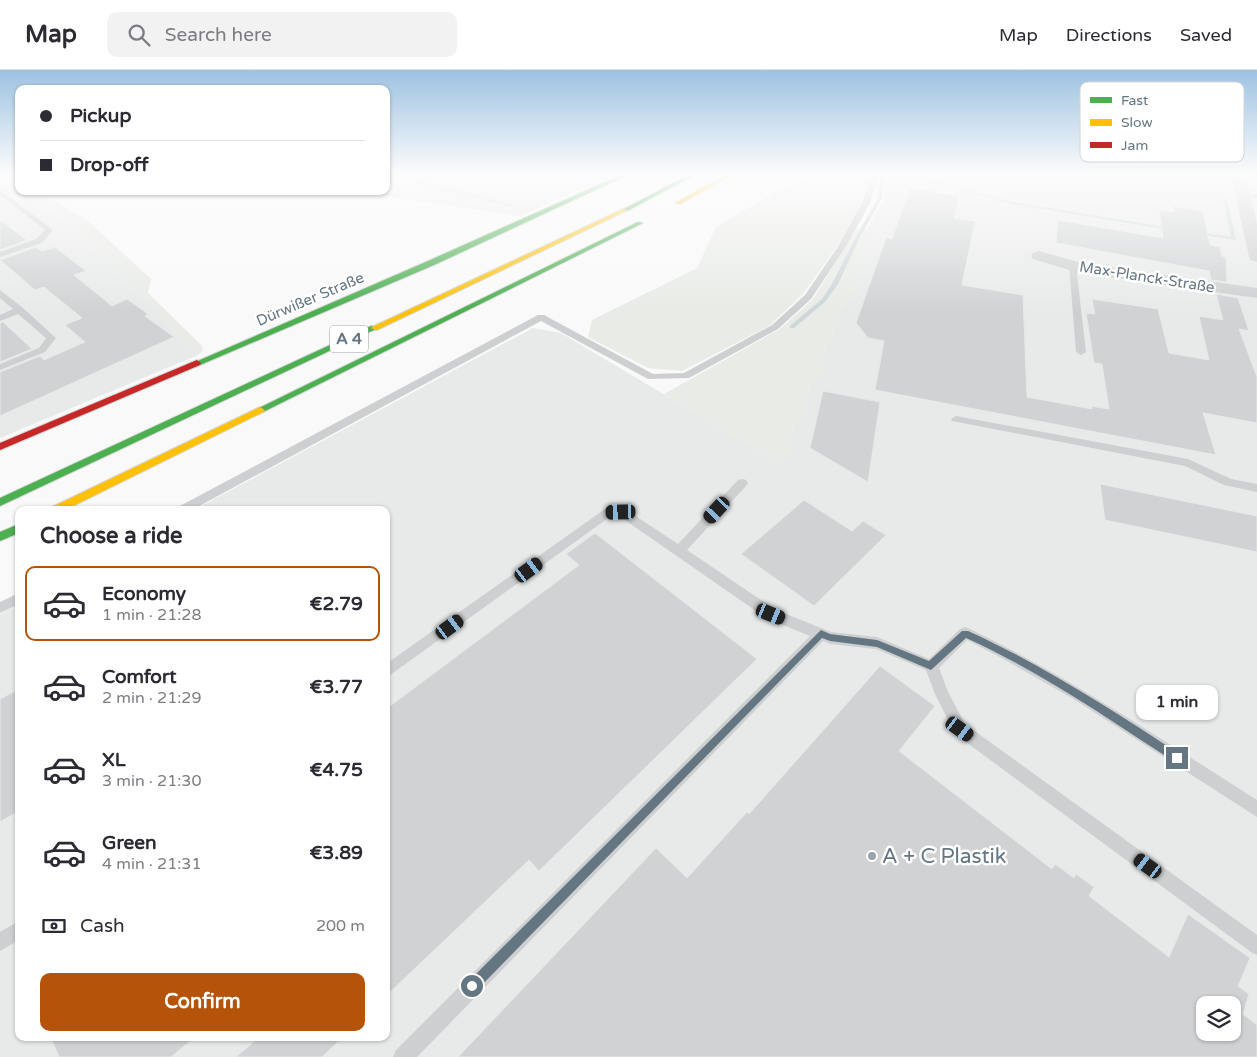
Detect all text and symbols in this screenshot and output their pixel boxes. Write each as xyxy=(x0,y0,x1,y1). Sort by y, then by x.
search box xyxy=(107,12,457,57)
text: Map xyxy=(25,20,77,49)
icon: search xyxy=(125,21,153,49)
text: Search here xyxy=(165,24,272,46)
text: Map xyxy=(999,24,1038,46)
text: Directions xyxy=(1066,24,1152,46)
text: Saved xyxy=(1180,24,1232,46)
legend xyxy=(1080,82,1244,162)
text: Fast xyxy=(1121,92,1149,109)
text: Pickup xyxy=(70,105,131,127)
text: Slow xyxy=(1121,114,1153,131)
text: Jam xyxy=(1121,137,1148,154)
text: Drop-off xyxy=(70,154,149,176)
street label: Max-Planck-Straße xyxy=(1078,257,1216,297)
street label: Dürwißer Straße xyxy=(253,268,367,330)
road number: A 4 xyxy=(330,325,368,352)
car xyxy=(701,494,732,526)
car xyxy=(605,504,636,520)
text: Choose a ride xyxy=(40,523,183,549)
car xyxy=(512,555,545,585)
icon: car xyxy=(42,581,87,626)
text: Economy xyxy=(102,583,186,605)
text: €2.79 xyxy=(309,593,363,615)
car xyxy=(754,601,787,627)
text: 1 min · 21:28 xyxy=(102,605,201,625)
car xyxy=(433,612,466,642)
icon: car xyxy=(42,664,87,709)
text: Comfort xyxy=(102,666,176,688)
text: €3.77 xyxy=(309,676,363,698)
callout: 1 min xyxy=(1136,686,1218,720)
text: 2 min · 21:29 xyxy=(102,688,201,708)
text: 1 min xyxy=(1156,692,1198,712)
car xyxy=(943,714,976,744)
icon: car xyxy=(42,747,87,792)
route end xyxy=(1166,747,1188,769)
text: XL xyxy=(102,749,126,771)
text: €4.75 xyxy=(309,759,363,781)
text: 3 min · 21:30 xyxy=(102,771,201,791)
icon: car xyxy=(42,830,87,875)
text: Green xyxy=(102,832,156,854)
text: €3.89 xyxy=(309,842,363,864)
place label: A + C Plastik xyxy=(882,844,1006,869)
marker: A + C Plastik xyxy=(866,850,878,862)
car xyxy=(1131,851,1164,881)
text: 4 min · 21:31 xyxy=(102,854,201,874)
icon: cash xyxy=(40,912,68,940)
text: Cash xyxy=(80,915,125,937)
text: 200 m xyxy=(316,916,365,936)
button: Confirm xyxy=(40,973,365,1031)
route start xyxy=(461,975,483,997)
map controls xyxy=(1196,996,1241,1041)
button: layers xyxy=(1196,996,1241,1041)

